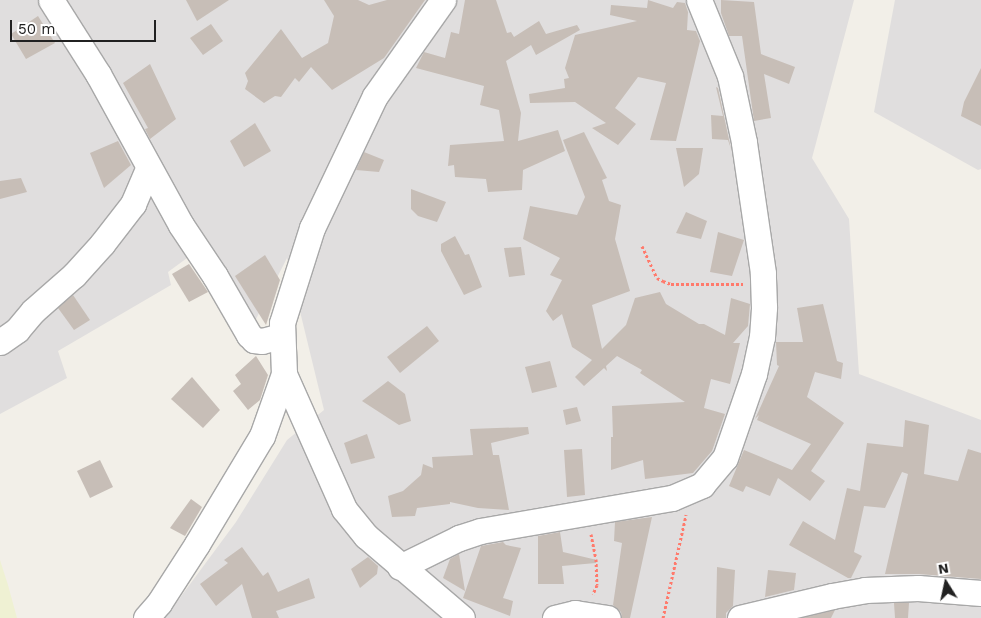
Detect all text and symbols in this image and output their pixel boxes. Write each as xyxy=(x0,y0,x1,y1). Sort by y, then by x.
scale bar xyxy=(12,10,159,42)
text: 50 m xyxy=(18,20,55,38)
north arrow xyxy=(921,558,971,608)
text: N xyxy=(937,559,950,577)

